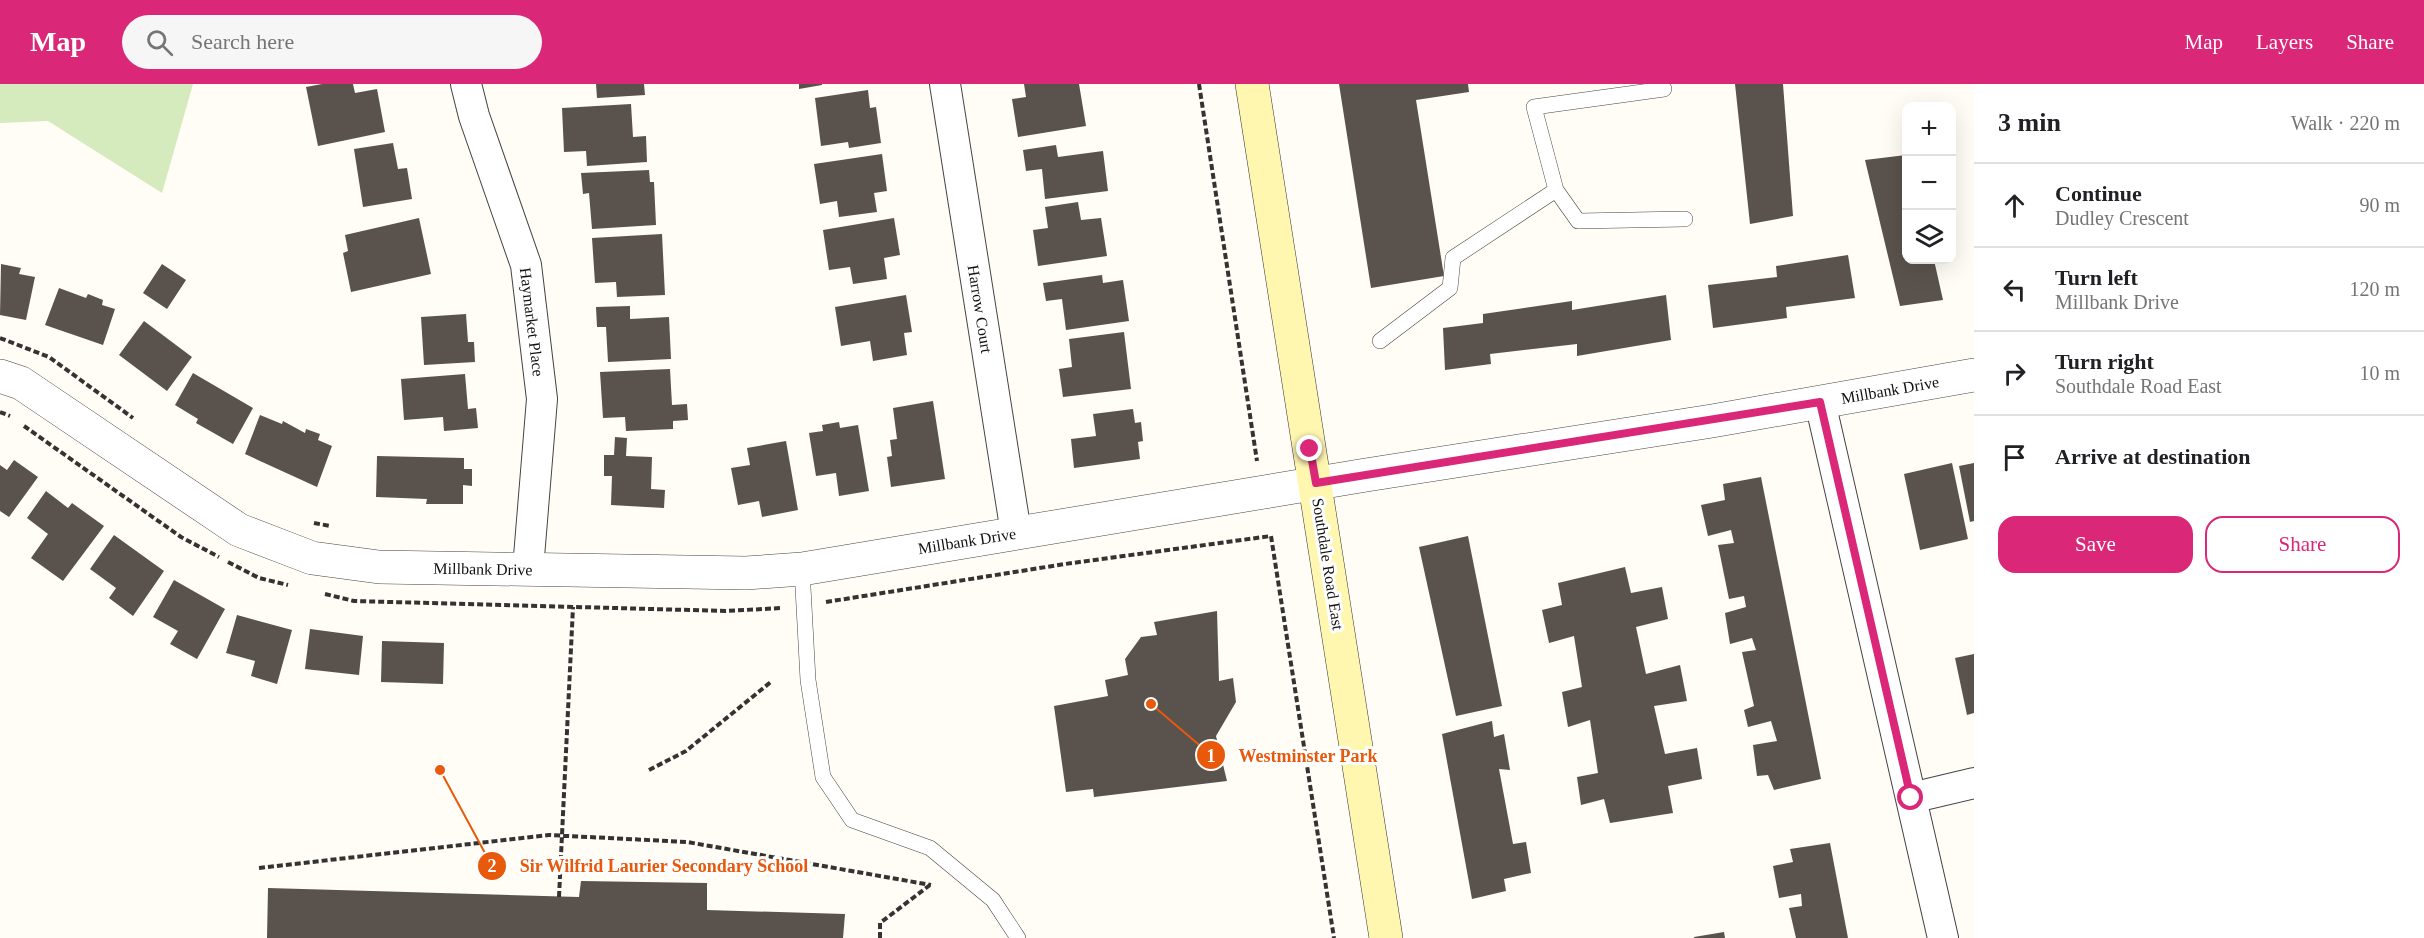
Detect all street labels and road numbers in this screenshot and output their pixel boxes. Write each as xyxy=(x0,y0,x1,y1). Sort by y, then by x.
street label: Harrow Court xyxy=(965,264,995,355)
street label: Haymarket Place xyxy=(516,267,547,378)
street label: Millbank Drive xyxy=(1840,373,1940,407)
street label: Southdale Road East xyxy=(1309,497,1347,632)
street label: Millbank Drive xyxy=(917,525,1017,557)
street label: Millbank Drive xyxy=(433,560,533,578)

